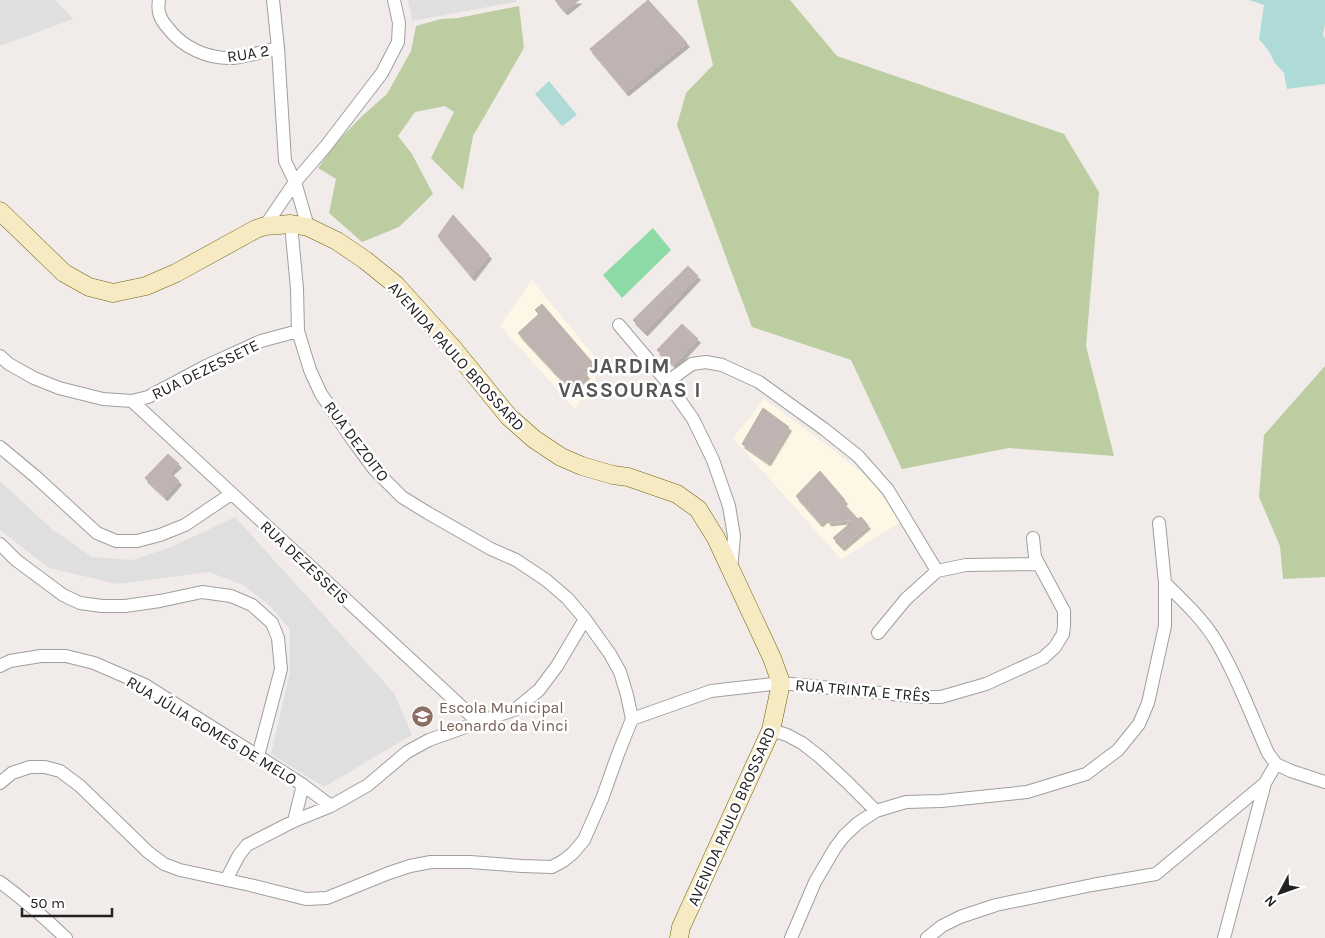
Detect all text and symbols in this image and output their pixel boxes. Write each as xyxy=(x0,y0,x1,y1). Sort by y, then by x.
street label: RUA 2 xyxy=(226,41,271,66)
street label: AVENIDA PAULO BROSSARD xyxy=(385,278,529,435)
street label: RUA DEZESSETE xyxy=(149,335,262,404)
district label: JARDIM VASSOURAS I xyxy=(558,354,702,402)
street label: RUA DEZOITO xyxy=(320,397,393,485)
street label: RUA DEZESSEIS xyxy=(257,517,353,608)
street label: RUA JÚLIA GOMES DE MELO xyxy=(123,672,300,789)
street label: RUA TRINTA E TRÊS xyxy=(794,675,932,706)
place label: Escola Municipal Leonardo da Vinci xyxy=(439,698,568,735)
school or university icon: Escola Municipal Leonardo da Vinci xyxy=(411,704,435,728)
street label: AVENIDA PAULO BROSSARD xyxy=(683,724,780,909)
north arrow xyxy=(1255,868,1305,918)
scale bar xyxy=(22,886,112,918)
text: N xyxy=(1261,892,1280,911)
text: 50 m xyxy=(30,894,65,912)

